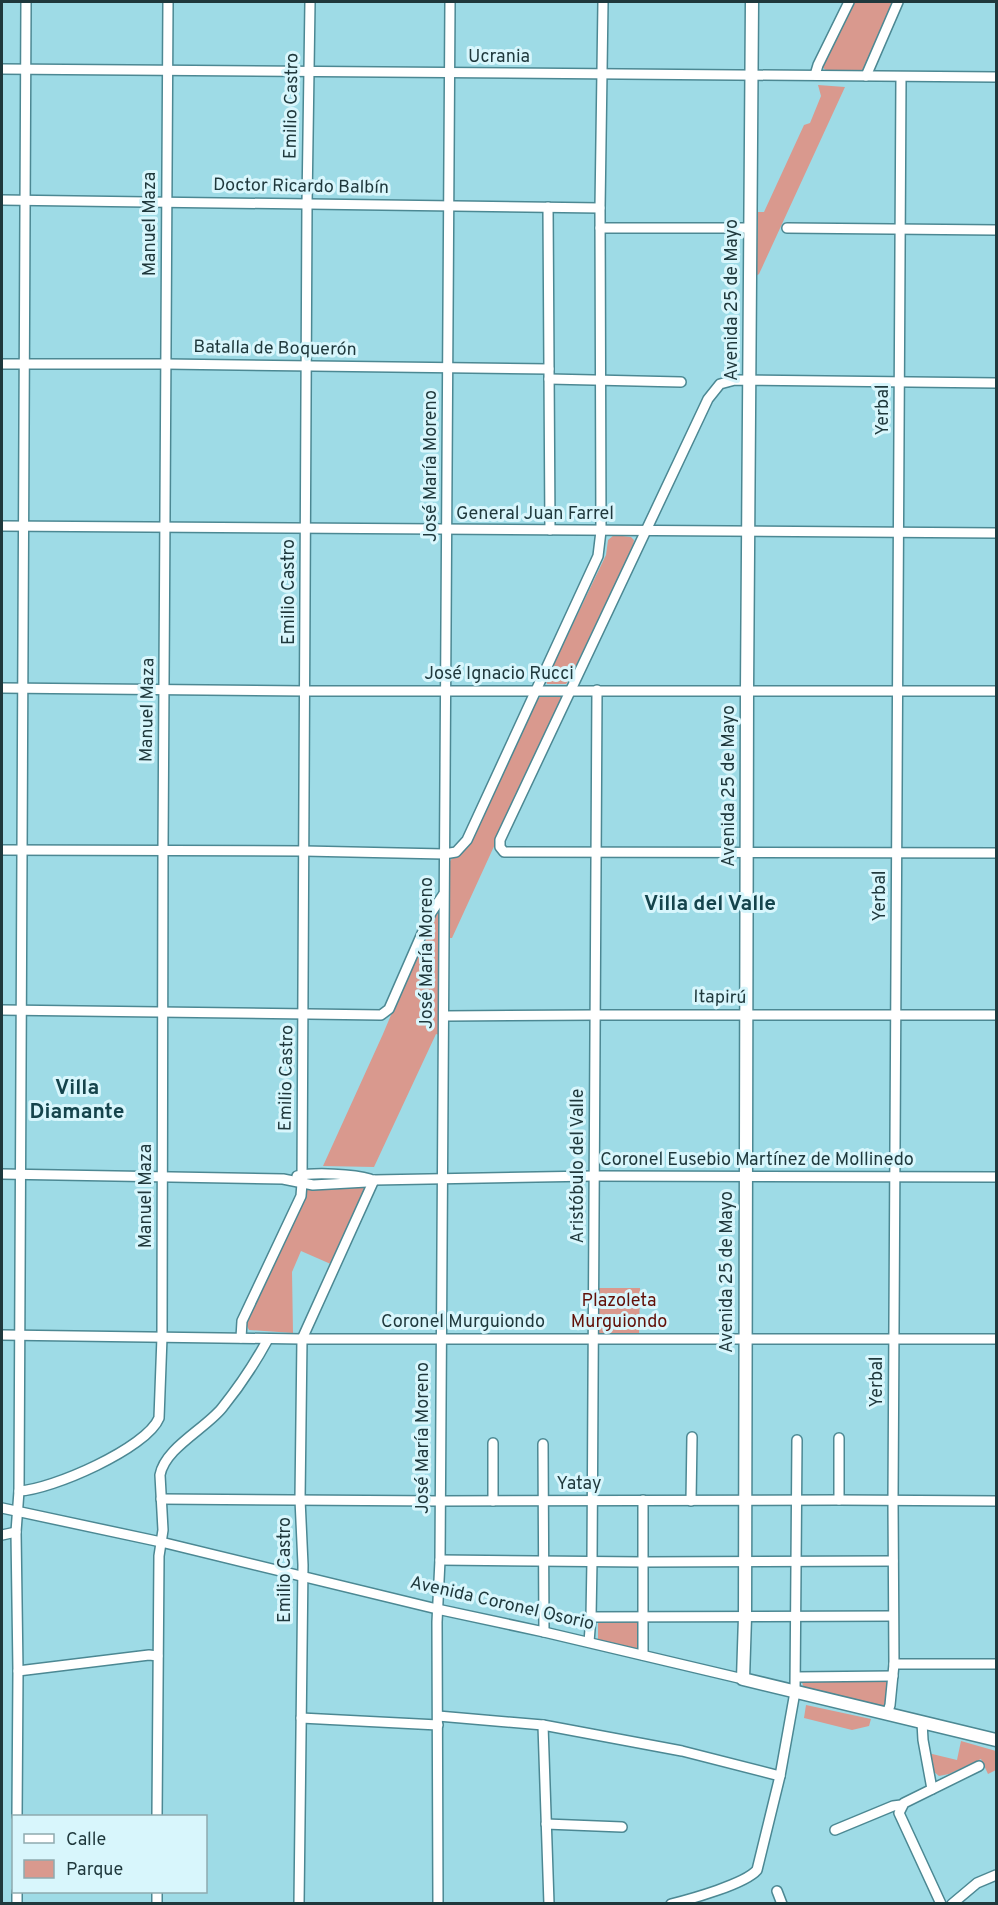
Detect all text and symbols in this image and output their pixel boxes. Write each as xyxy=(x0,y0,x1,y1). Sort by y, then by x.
street label: Ucrania xyxy=(468,46,530,69)
street label: Emilio Castro xyxy=(280,53,304,159)
street label: Manuel Maza xyxy=(139,172,162,276)
street label: Doctor Ricardo Balbín xyxy=(213,174,389,200)
street label: Avenida 25 de Mayo xyxy=(721,219,744,381)
street label: Batalla de Boquerón xyxy=(193,336,357,362)
street label: Yerbal xyxy=(872,384,895,436)
street label: José María Moreno xyxy=(420,390,443,542)
street label: General Juan Farrel xyxy=(456,503,614,526)
street label: Emilio Castro xyxy=(278,539,301,645)
street label: Manuel Maza xyxy=(136,658,160,762)
street label: José Ignacio Rucci xyxy=(424,663,574,686)
street label: Avenida 25 de Mayo xyxy=(718,705,741,867)
street label: Yerbal xyxy=(869,870,892,922)
street label: José María Moreno xyxy=(416,877,439,1029)
district label: Villa del Valle xyxy=(644,891,776,918)
street label: Itapirú xyxy=(693,986,747,1010)
street label: Emilio Castro xyxy=(275,1025,299,1131)
district label: Villa Diamante xyxy=(30,1075,124,1126)
street label: Aristóbulo del Valle xyxy=(567,1089,590,1243)
street label: Manuel Maza xyxy=(135,1144,158,1248)
street label: Coronel Eusebio Martínez de Mollinedo xyxy=(600,1149,914,1172)
street label: Avenida 25 de Mayo xyxy=(716,1191,739,1353)
park label: Plazoleta Murguiondo xyxy=(571,1290,667,1334)
street label: Coronel Murguiondo xyxy=(381,1311,545,1334)
street label: Yerbal xyxy=(866,1356,889,1408)
street label: José María Moreno xyxy=(412,1362,435,1514)
street label: Yatay xyxy=(556,1473,602,1496)
street label: Emilio Castro xyxy=(274,1517,297,1623)
street label: Avenida Coronel Osorio xyxy=(408,1572,596,1636)
legend xyxy=(12,1815,207,1893)
text: Calle xyxy=(66,1829,106,1852)
text: Parque xyxy=(66,1859,123,1882)

